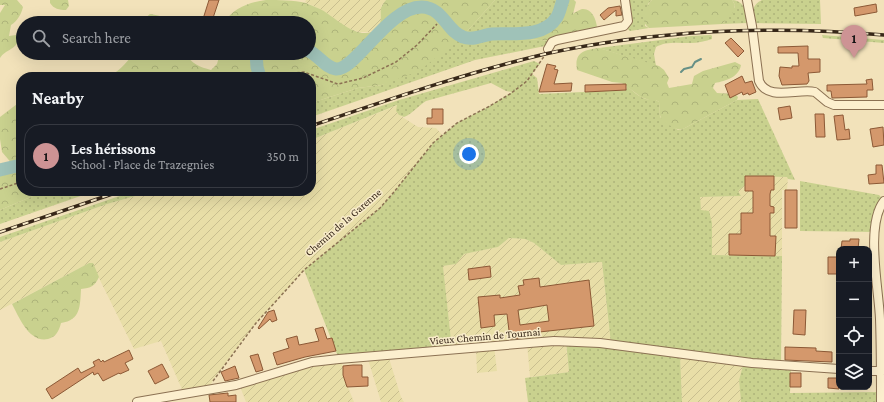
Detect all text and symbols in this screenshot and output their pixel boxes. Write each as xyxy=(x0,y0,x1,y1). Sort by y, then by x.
search box xyxy=(16,16,316,60)
pin: 1 xyxy=(841,25,867,58)
icon: search xyxy=(30,27,52,49)
text: Search here xyxy=(62,30,131,46)
text: Nearby xyxy=(32,89,84,108)
text: Les hérissons xyxy=(71,141,156,157)
your location xyxy=(459,144,479,164)
text: 1 xyxy=(44,149,48,164)
text: 350 m xyxy=(266,149,299,164)
text: School · Place de Trazegnies xyxy=(71,157,214,172)
street label: Chemin de la Garenne xyxy=(303,186,384,258)
map controls xyxy=(836,246,872,390)
button: + xyxy=(836,246,872,282)
button: − xyxy=(836,282,872,318)
button: locate xyxy=(836,318,872,354)
street label: Vieux Chemin de Tournai xyxy=(429,325,541,347)
button: layers xyxy=(836,354,872,390)

